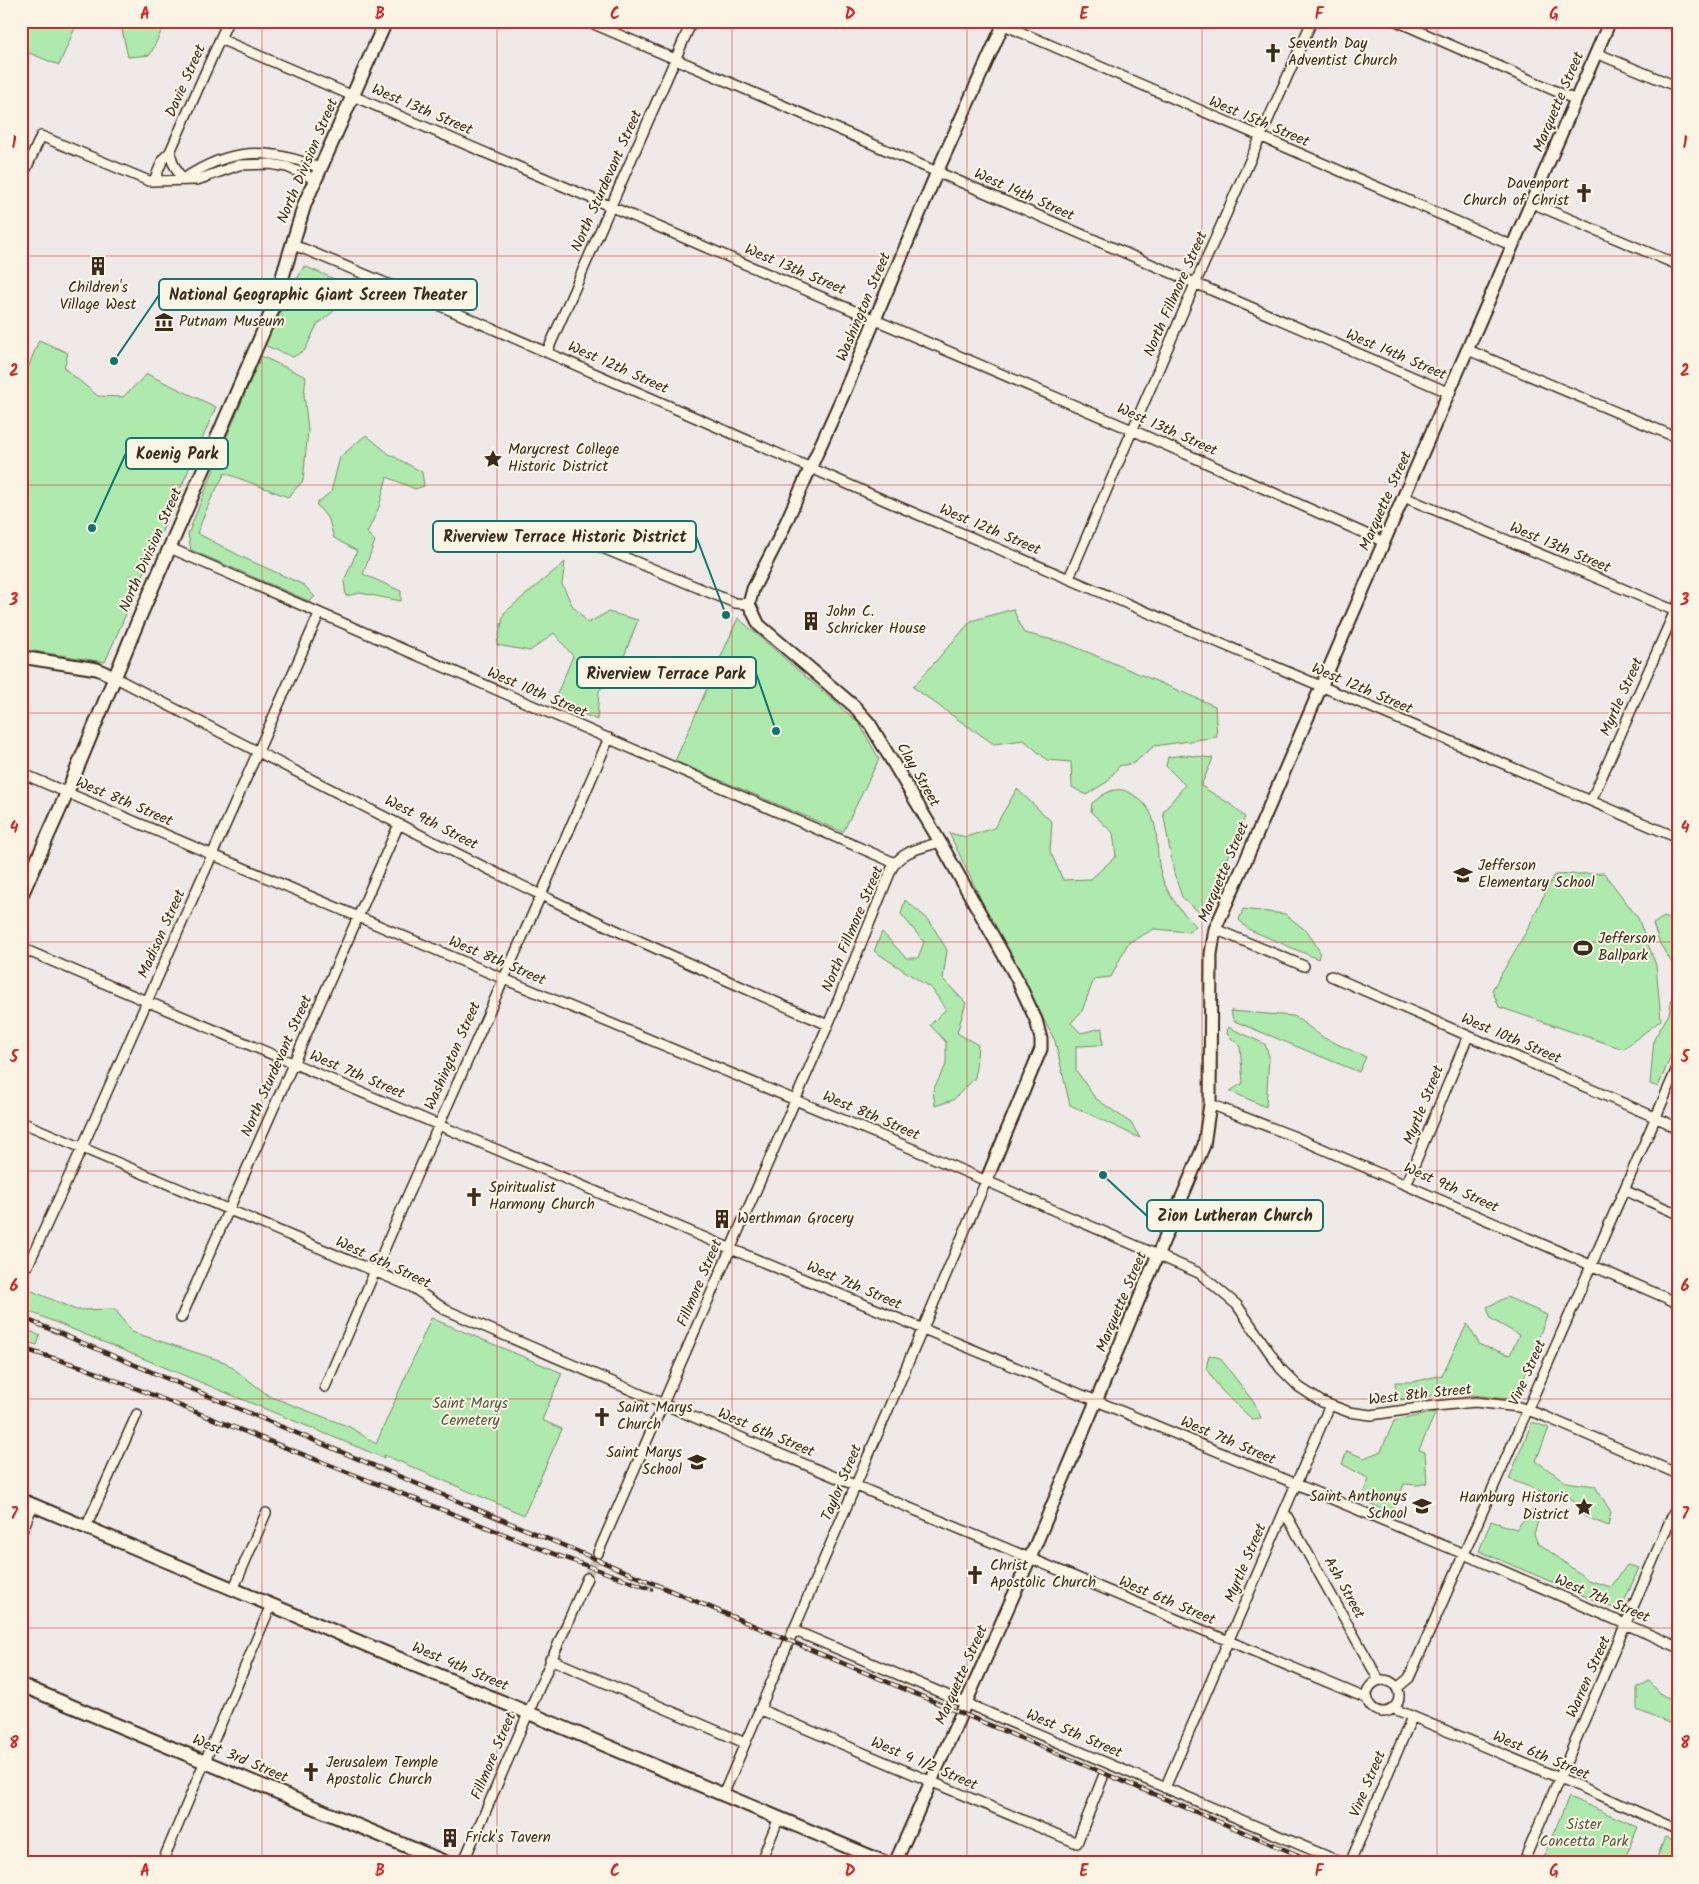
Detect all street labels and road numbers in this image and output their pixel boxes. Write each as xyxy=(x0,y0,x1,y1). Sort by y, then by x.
street label: Davie Street xyxy=(159,41,213,121)
street label: Marquette Street xyxy=(1527,48,1591,156)
street label: West 13th Street xyxy=(368,78,477,142)
street label: West 15th Street xyxy=(1205,90,1313,154)
street label: North Division Street xyxy=(271,95,345,227)
street label: North Sturdevant Street xyxy=(565,106,649,256)
street label: West 14th Street xyxy=(970,162,1078,228)
street label: North Fillmore Street xyxy=(1138,227,1215,361)
street label: West 13th Street xyxy=(741,238,850,302)
street label: Washington Street xyxy=(830,249,898,365)
street label: West 14th Street xyxy=(1342,323,1450,387)
street label: West 12th Street xyxy=(564,335,672,401)
street label: West 13th Street xyxy=(1113,397,1221,463)
street label: Marquette Street xyxy=(1353,447,1419,555)
street label: North Division Street xyxy=(113,484,189,616)
street label: West 12th Street xyxy=(936,498,1045,562)
street label: West 13th Street xyxy=(1506,516,1615,580)
street label: Myrtle Street xyxy=(1594,654,1650,740)
street label: West 12th Street xyxy=(1308,657,1417,721)
street label: West 10th Street xyxy=(483,661,591,725)
street label: Clay Street xyxy=(890,738,946,812)
street label: West 8th Street xyxy=(72,771,177,833)
street label: West 9th Street xyxy=(380,789,482,857)
street label: Marquette Street xyxy=(1192,818,1256,926)
street label: North Fillmore Street xyxy=(816,862,891,996)
street label: Madison Street xyxy=(132,885,192,982)
street label: West 8th Street xyxy=(445,930,550,992)
street label: North Sturdevant Street xyxy=(235,991,319,1141)
street label: Washington Street xyxy=(418,998,488,1114)
street label: West 10th Street xyxy=(1457,1007,1565,1071)
street label: West 7th Street xyxy=(306,1044,409,1106)
street label: Myrtle Street xyxy=(1397,1061,1451,1148)
street label: West 8th Street xyxy=(819,1085,924,1147)
street label: West 9th Street xyxy=(1400,1156,1503,1220)
street label: West 6th Street xyxy=(331,1230,435,1296)
street label: Fillmore Street xyxy=(671,1235,729,1331)
street label: Marquette Street xyxy=(1090,1248,1154,1356)
street label: West 7th Street xyxy=(803,1255,906,1317)
street label: Vine Street xyxy=(1503,1336,1553,1410)
street label: West 8th Street xyxy=(1367,1378,1473,1412)
street label: West 6th Street xyxy=(714,1402,818,1464)
street label: West 7th Street xyxy=(1177,1410,1280,1472)
street label: Taylor Street xyxy=(815,1441,869,1525)
street label: Myrtle Street xyxy=(1219,1519,1274,1606)
street label: Ash Street xyxy=(1317,1553,1371,1624)
street label: West 7th Street xyxy=(1551,1568,1654,1630)
street label: West 6th Street xyxy=(1115,1570,1219,1632)
street label: Marquette Street xyxy=(929,1621,995,1729)
street label: Warren Street xyxy=(1560,1632,1618,1722)
street label: West 4th Street xyxy=(408,1636,512,1698)
street label: West 5th Street xyxy=(1022,1703,1126,1765)
street label: Fillmore Street xyxy=(465,1708,523,1804)
street label: West 6th Street xyxy=(1489,1725,1593,1787)
street label: West 3rd Street xyxy=(188,1728,292,1790)
street label: West 4 1/2 Street xyxy=(867,1731,981,1797)
street label: Vine Street xyxy=(1343,1747,1393,1821)

